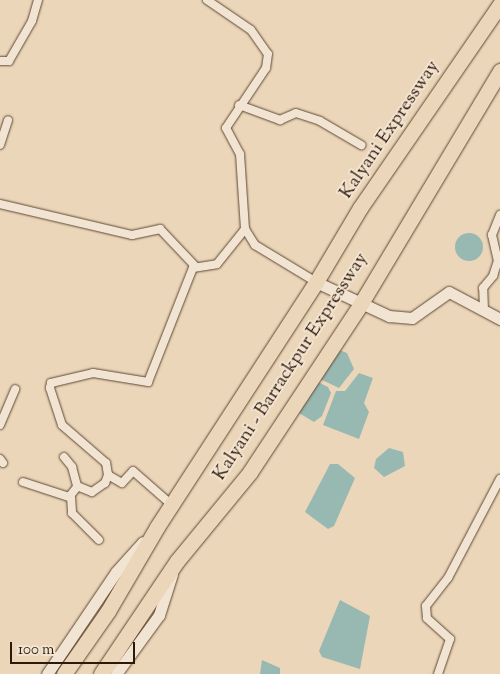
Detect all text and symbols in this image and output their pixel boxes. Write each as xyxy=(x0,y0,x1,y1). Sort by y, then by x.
street label: Kalyani Expressway xyxy=(335,57,445,203)
street label: Kalyani - Barrackpur Expressway xyxy=(209,249,373,485)
scale bar xyxy=(12,632,138,664)
text: 100 m xyxy=(18,640,54,661)

